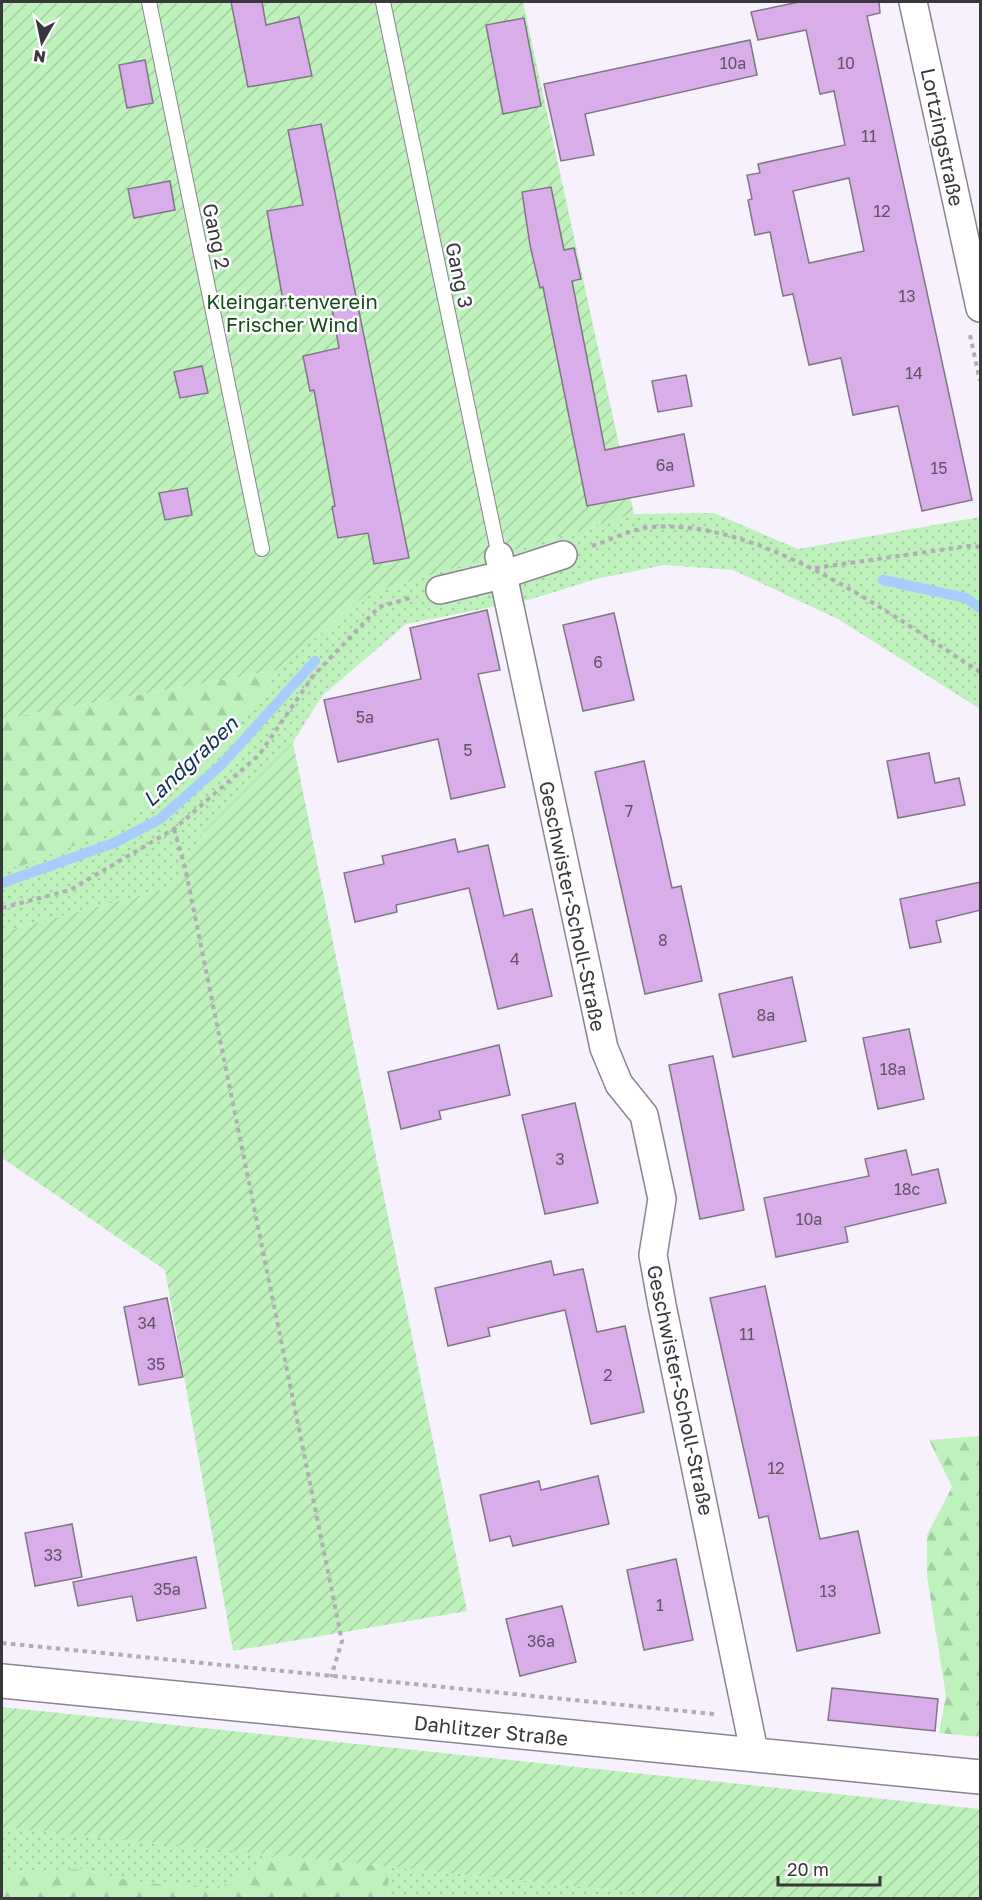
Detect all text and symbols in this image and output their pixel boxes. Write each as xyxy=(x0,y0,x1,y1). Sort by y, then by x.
north arrow xyxy=(12,12,72,72)
text: N xyxy=(32,46,47,68)
house number: 10a xyxy=(720,53,746,73)
house number: 10 xyxy=(837,53,855,73)
street label: Lortzingstraße xyxy=(917,66,969,208)
house number: 11 xyxy=(861,126,877,146)
street label: Gang 2 xyxy=(198,201,236,271)
house number: 12 xyxy=(873,201,891,221)
street label: Gang 3 xyxy=(441,240,479,310)
house number: 13 xyxy=(898,286,916,306)
park label: Kleingartenverein Frischer Wind xyxy=(206,289,378,336)
house number: 14 xyxy=(905,363,923,383)
house number: 6a xyxy=(656,455,674,475)
house number: 15 xyxy=(930,458,948,478)
house number: 6 xyxy=(593,652,603,672)
house number: 5a xyxy=(356,707,374,727)
water label: Landgraben xyxy=(137,710,244,812)
house number: 5 xyxy=(463,740,473,760)
street label: Geschwister-Scholl-Straße xyxy=(535,779,611,1033)
house number: 7 xyxy=(625,801,633,821)
house number: 8 xyxy=(658,930,668,950)
house number: 4 xyxy=(510,949,520,969)
house number: 8a xyxy=(757,1005,775,1025)
house number: 18a xyxy=(880,1059,906,1079)
house number: 3 xyxy=(555,1149,565,1169)
house number: 18c xyxy=(894,1179,920,1199)
house number: 10a xyxy=(796,1209,822,1229)
street label: Geschwister-Scholl-Straße xyxy=(643,1263,719,1517)
house number: 34 xyxy=(137,1313,157,1333)
house number: 11 xyxy=(739,1324,755,1344)
house number: 35 xyxy=(147,1354,165,1374)
house number: 2 xyxy=(603,1365,613,1385)
house number: 12 xyxy=(767,1458,785,1478)
house number: 33 xyxy=(44,1545,62,1565)
house number: 35a xyxy=(153,1579,181,1599)
house number: 13 xyxy=(819,1581,837,1601)
house number: 1 xyxy=(656,1595,664,1615)
house number: 36a xyxy=(527,1631,555,1651)
street label: Dahlitzer Straße xyxy=(413,1710,569,1750)
scale bar xyxy=(778,1849,880,1887)
text: 20 m xyxy=(787,1858,829,1880)

